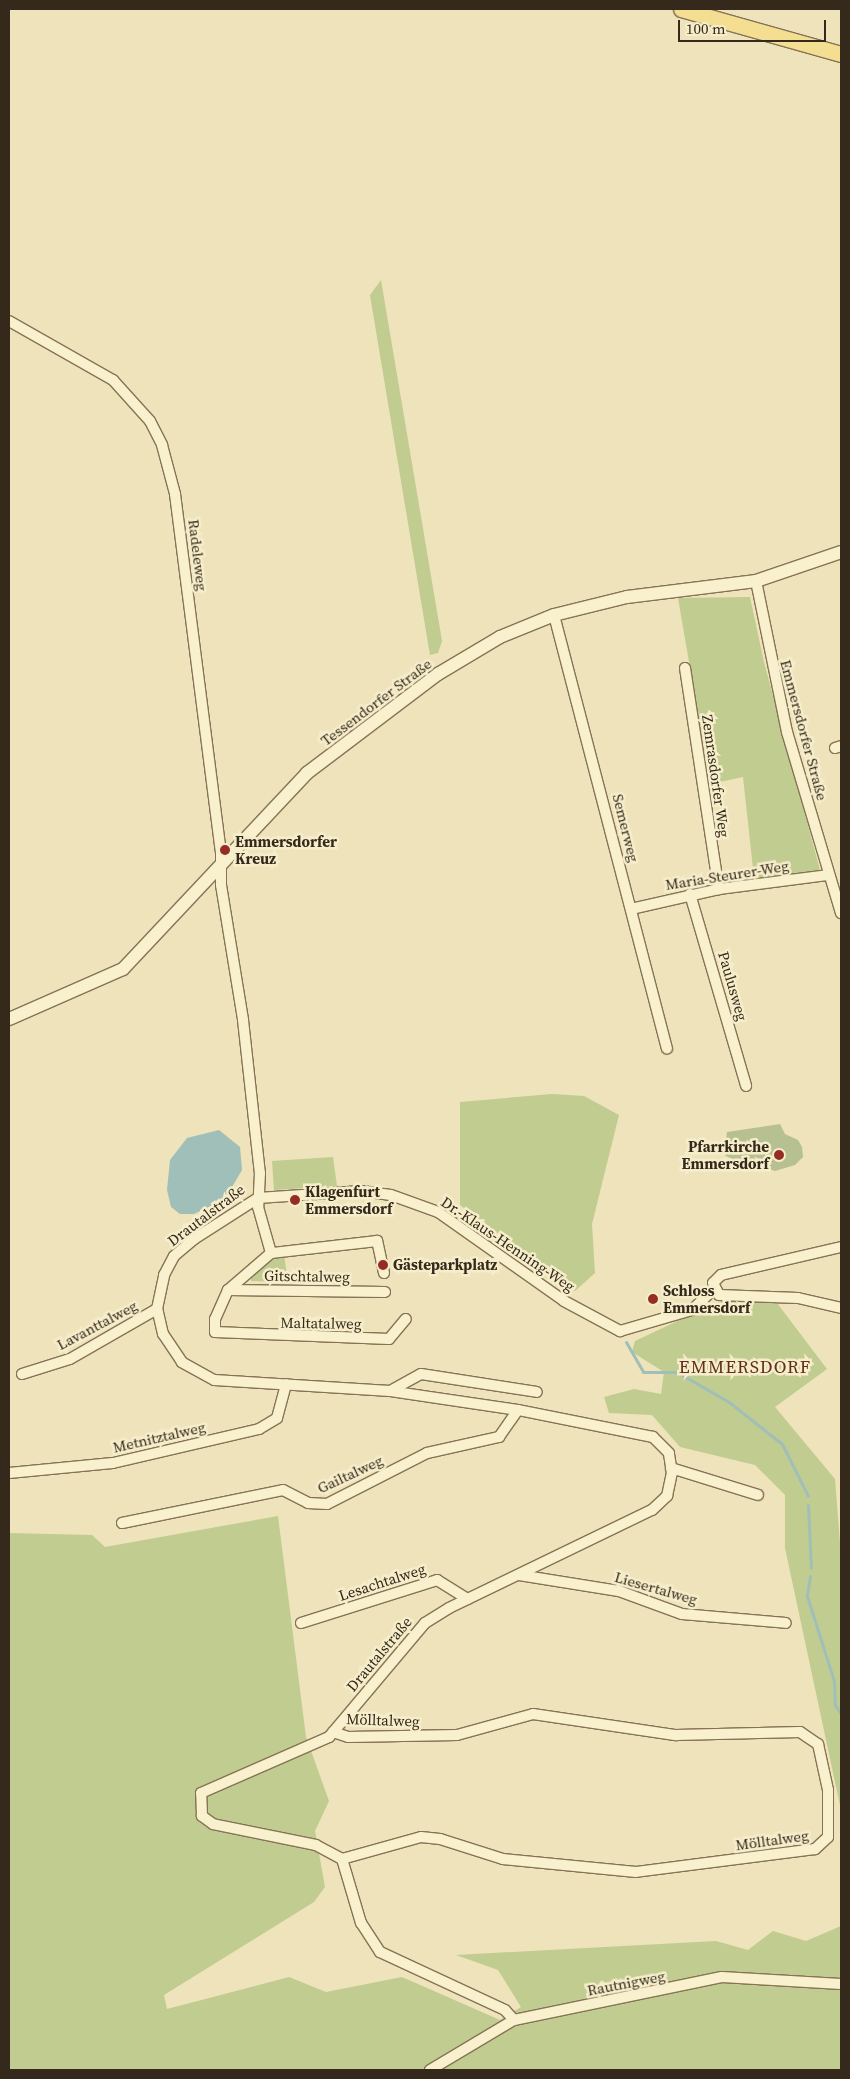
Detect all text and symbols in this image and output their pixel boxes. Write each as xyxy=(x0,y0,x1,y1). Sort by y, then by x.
scale bar xyxy=(680,10,828,42)
text: 100 m xyxy=(686,18,726,39)
street label: Radeleweg xyxy=(185,518,211,592)
street label: Tessendorfer Straße xyxy=(317,655,435,749)
street label: Emmersdorfer Straße xyxy=(777,658,831,802)
street label: Zemrasdorfer Weg xyxy=(698,713,734,839)
street label: Semerweg xyxy=(609,792,643,864)
place label: Emmersdorfer Kreuz xyxy=(235,832,337,867)
marker: Emmersdorfer Kreuz xyxy=(219,844,231,856)
street label: Maria-Steurer-Weg xyxy=(664,856,790,894)
street label: Paulusweg xyxy=(715,949,751,1023)
place label: Pfarrkirche Emmersdorf xyxy=(682,1137,769,1172)
marker: Pfarrkirche Emmersdorf xyxy=(773,1149,785,1161)
street label: Drautalstraße xyxy=(164,1180,248,1250)
place label: Klagenfurt Emmersdorf xyxy=(305,1182,392,1217)
street label: Dr.-Klaus-Henning-Weg xyxy=(438,1193,578,1295)
marker: Klagenfurt Emmersdorf xyxy=(289,1194,301,1206)
place label: Gästeparkplatz xyxy=(393,1256,497,1274)
marker: Gästeparkplatz xyxy=(377,1259,389,1271)
street label: Gitschtalweg xyxy=(264,1266,350,1286)
place label: Schloss Emmersdorf xyxy=(663,1281,750,1316)
marker: Schloss Emmersdorf xyxy=(647,1293,659,1305)
street label: Lavanttalweg xyxy=(54,1296,140,1354)
street label: Maltatalweg xyxy=(280,1313,362,1333)
district label: EMMERSDORF xyxy=(678,1356,812,1378)
street label: Metnitztalweg xyxy=(111,1418,207,1456)
street label: Gailtalweg xyxy=(314,1451,386,1497)
street label: Lesachtalweg xyxy=(336,1559,428,1605)
street label: Liesertalweg xyxy=(613,1568,699,1608)
street label: Drautalstraße xyxy=(343,1613,415,1695)
street label: Mölltalweg xyxy=(346,1710,420,1730)
street label: Mölltalweg xyxy=(734,1826,810,1854)
street label: Rautnigweg xyxy=(586,1967,666,1999)

